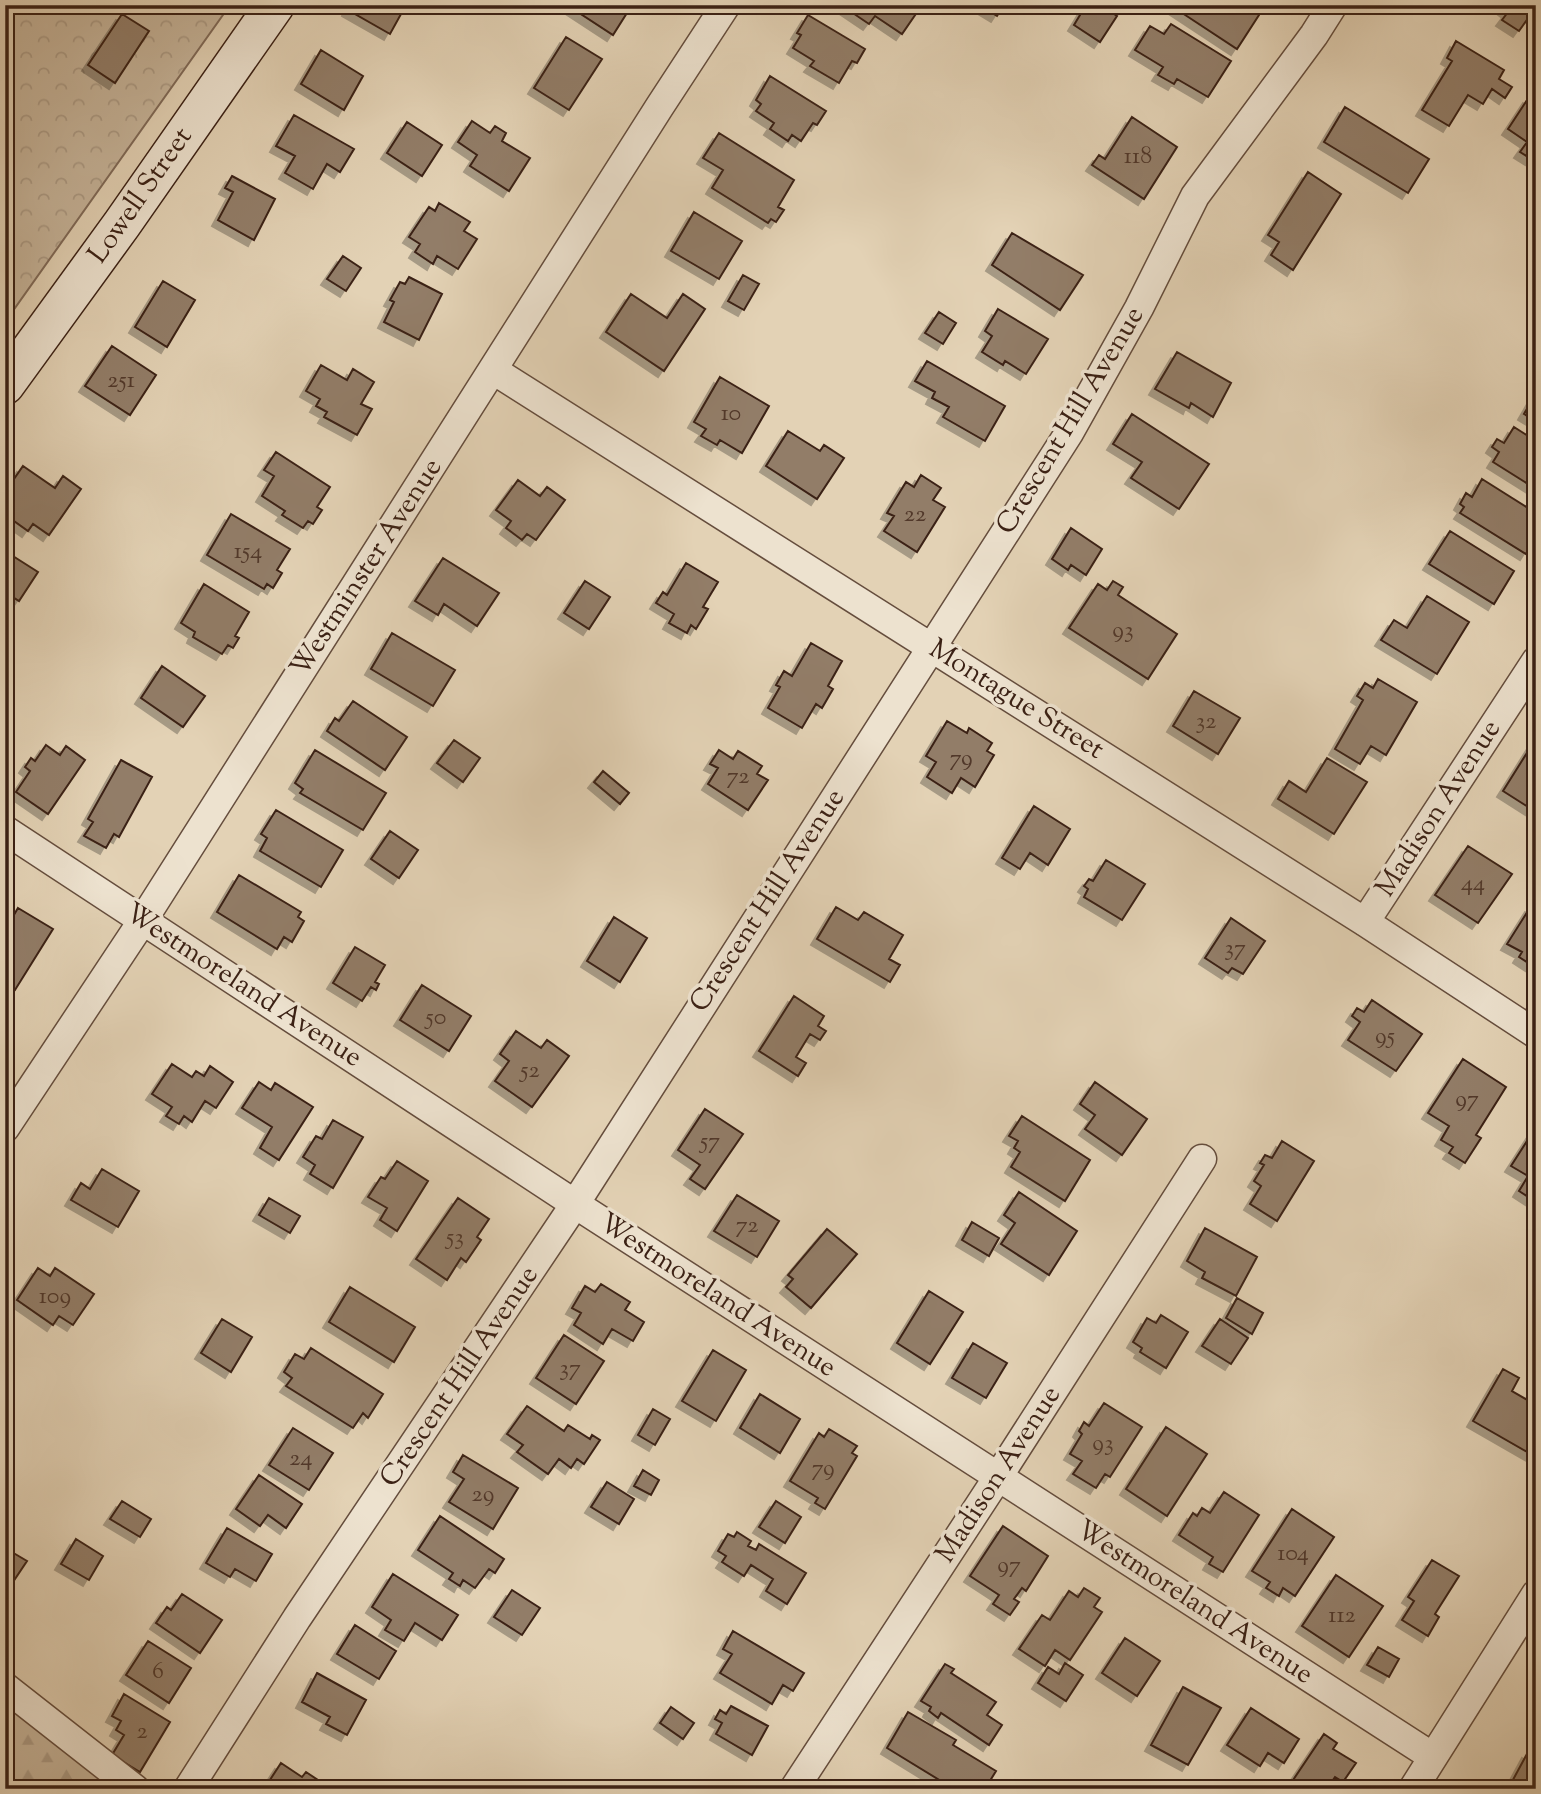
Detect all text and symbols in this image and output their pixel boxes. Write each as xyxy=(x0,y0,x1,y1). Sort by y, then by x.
street label: Lowell Street xyxy=(79,119,203,272)
house number: 118 xyxy=(1124,140,1152,174)
street label: Crescent Hill Avenue xyxy=(987,299,1155,543)
house number: 251 xyxy=(107,364,135,398)
house number: 10 xyxy=(721,397,741,431)
street label: Westminster Avenue xyxy=(281,451,453,685)
house number: 22 xyxy=(904,498,926,532)
house number: 154 xyxy=(234,535,262,569)
house number: 93 xyxy=(1112,614,1134,648)
street label: Montague Street xyxy=(921,630,1112,770)
house number: 32 xyxy=(1196,705,1216,739)
street label: Madison Avenue xyxy=(1367,712,1511,906)
house number: 79 xyxy=(949,742,973,776)
house number: 72 xyxy=(726,760,750,794)
street label: Crescent Hill Avenue xyxy=(681,781,855,1021)
house number: 44 xyxy=(1461,867,1485,901)
street label: Westmoreland Avenue xyxy=(116,894,370,1078)
house number: 37 xyxy=(1224,932,1246,966)
house number: 50 xyxy=(424,1001,446,1035)
house number: 95 xyxy=(1375,1020,1395,1054)
house number: 52 xyxy=(518,1054,540,1088)
house number: 97 xyxy=(1455,1083,1479,1117)
house number: 57 xyxy=(698,1125,720,1159)
street label: Westmoreland Avenue xyxy=(590,1204,844,1388)
house number: 72 xyxy=(735,1209,759,1243)
house number: 53 xyxy=(444,1221,464,1255)
street label: Crescent Hill Avenue xyxy=(371,1258,549,1496)
house number: 109 xyxy=(39,1280,71,1314)
house number: 37 xyxy=(559,1352,581,1386)
street label: Madison Avenue xyxy=(927,1378,1071,1572)
house number: 93 xyxy=(1092,1427,1114,1461)
house number: 24 xyxy=(289,1442,313,1476)
house number: 79 xyxy=(811,1452,835,1486)
house number: 29 xyxy=(472,1478,494,1512)
street label: Westmoreland Avenue xyxy=(1067,1511,1321,1695)
house number: 104 xyxy=(1277,1537,1309,1571)
house number: 97 xyxy=(997,1549,1021,1583)
house number: 112 xyxy=(1328,1599,1356,1633)
house number: 6 xyxy=(152,1655,164,1689)
house number: 2 xyxy=(136,1715,148,1749)

